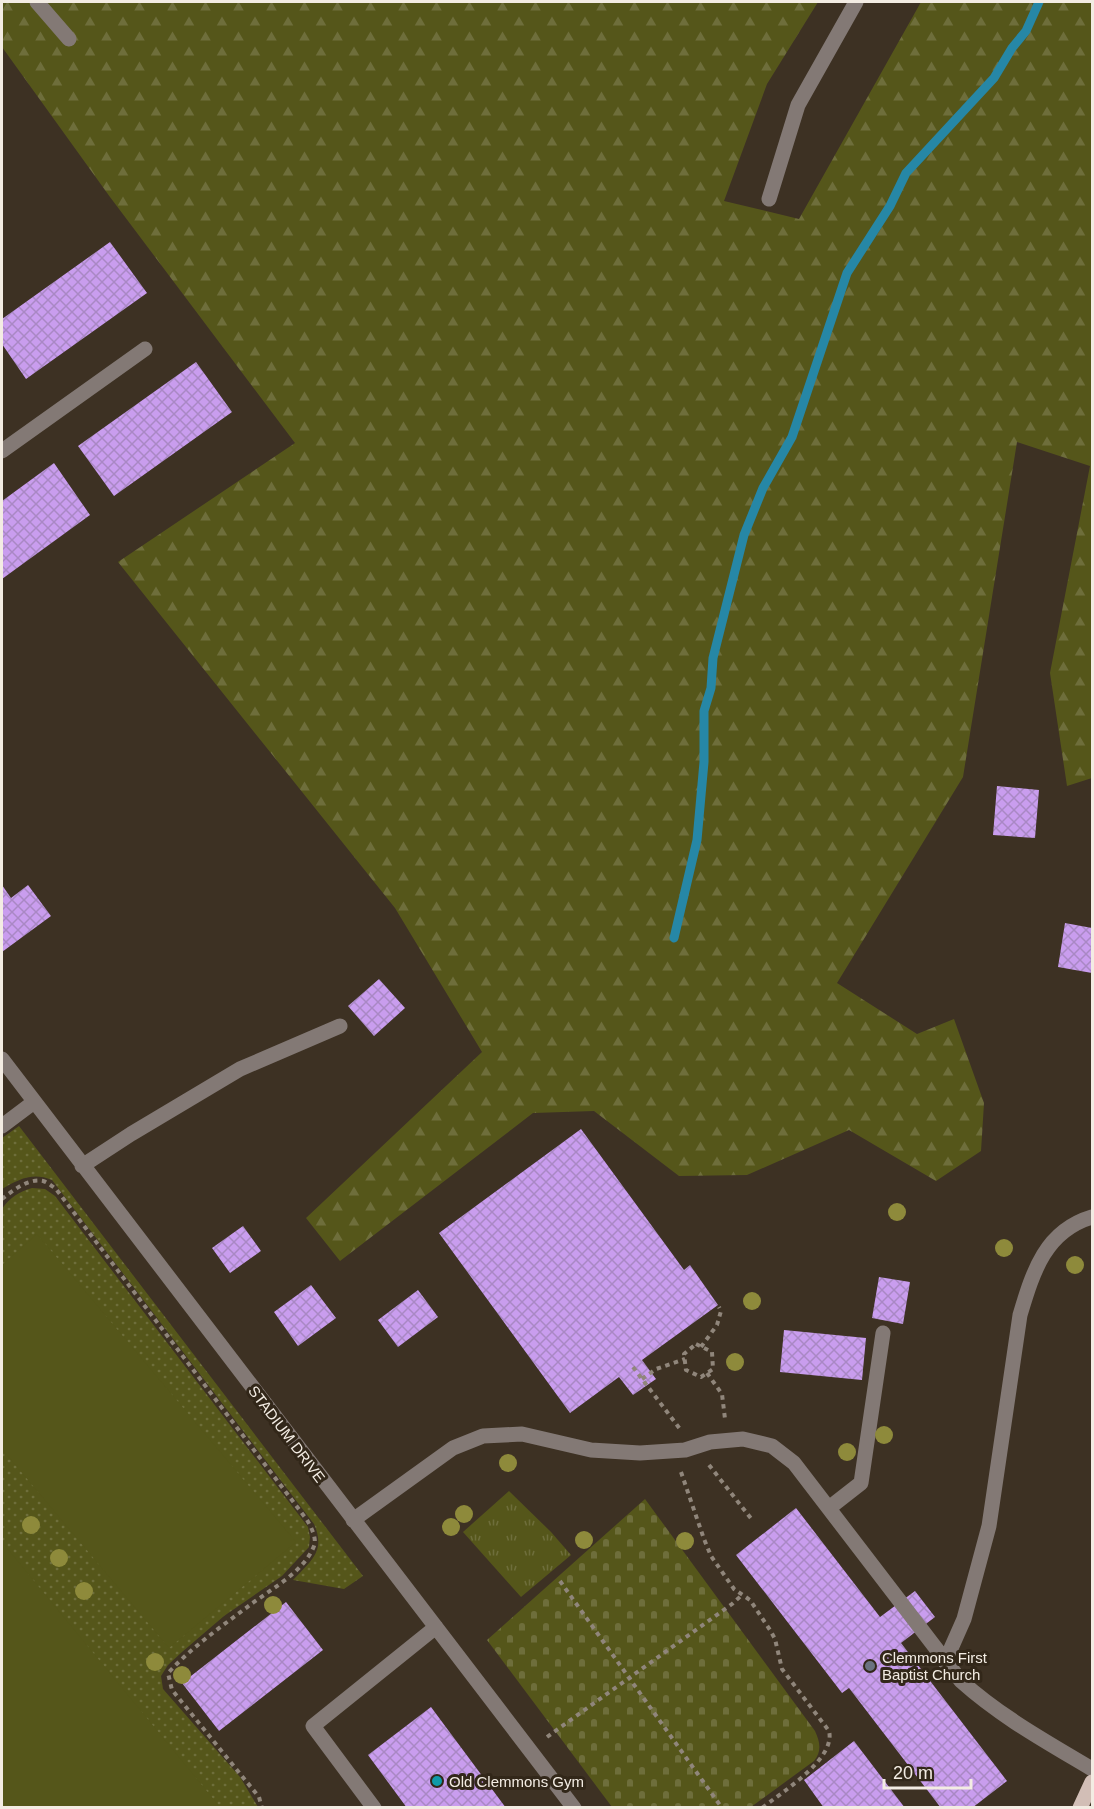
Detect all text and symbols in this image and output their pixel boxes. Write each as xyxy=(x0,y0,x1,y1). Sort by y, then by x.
street label: STADIUM DRIVE xyxy=(245,1382,329,1486)
place label: Clemmons First Baptist Church xyxy=(882,1649,988,1683)
marker: Clemmons First Baptist Church xyxy=(863,1659,877,1673)
scale bar xyxy=(884,1752,971,1790)
text: 20 m xyxy=(893,1763,933,1783)
place label: Old Clemmons Gym xyxy=(449,1773,584,1790)
marker: Old Clemmons Gym xyxy=(430,1774,444,1788)

